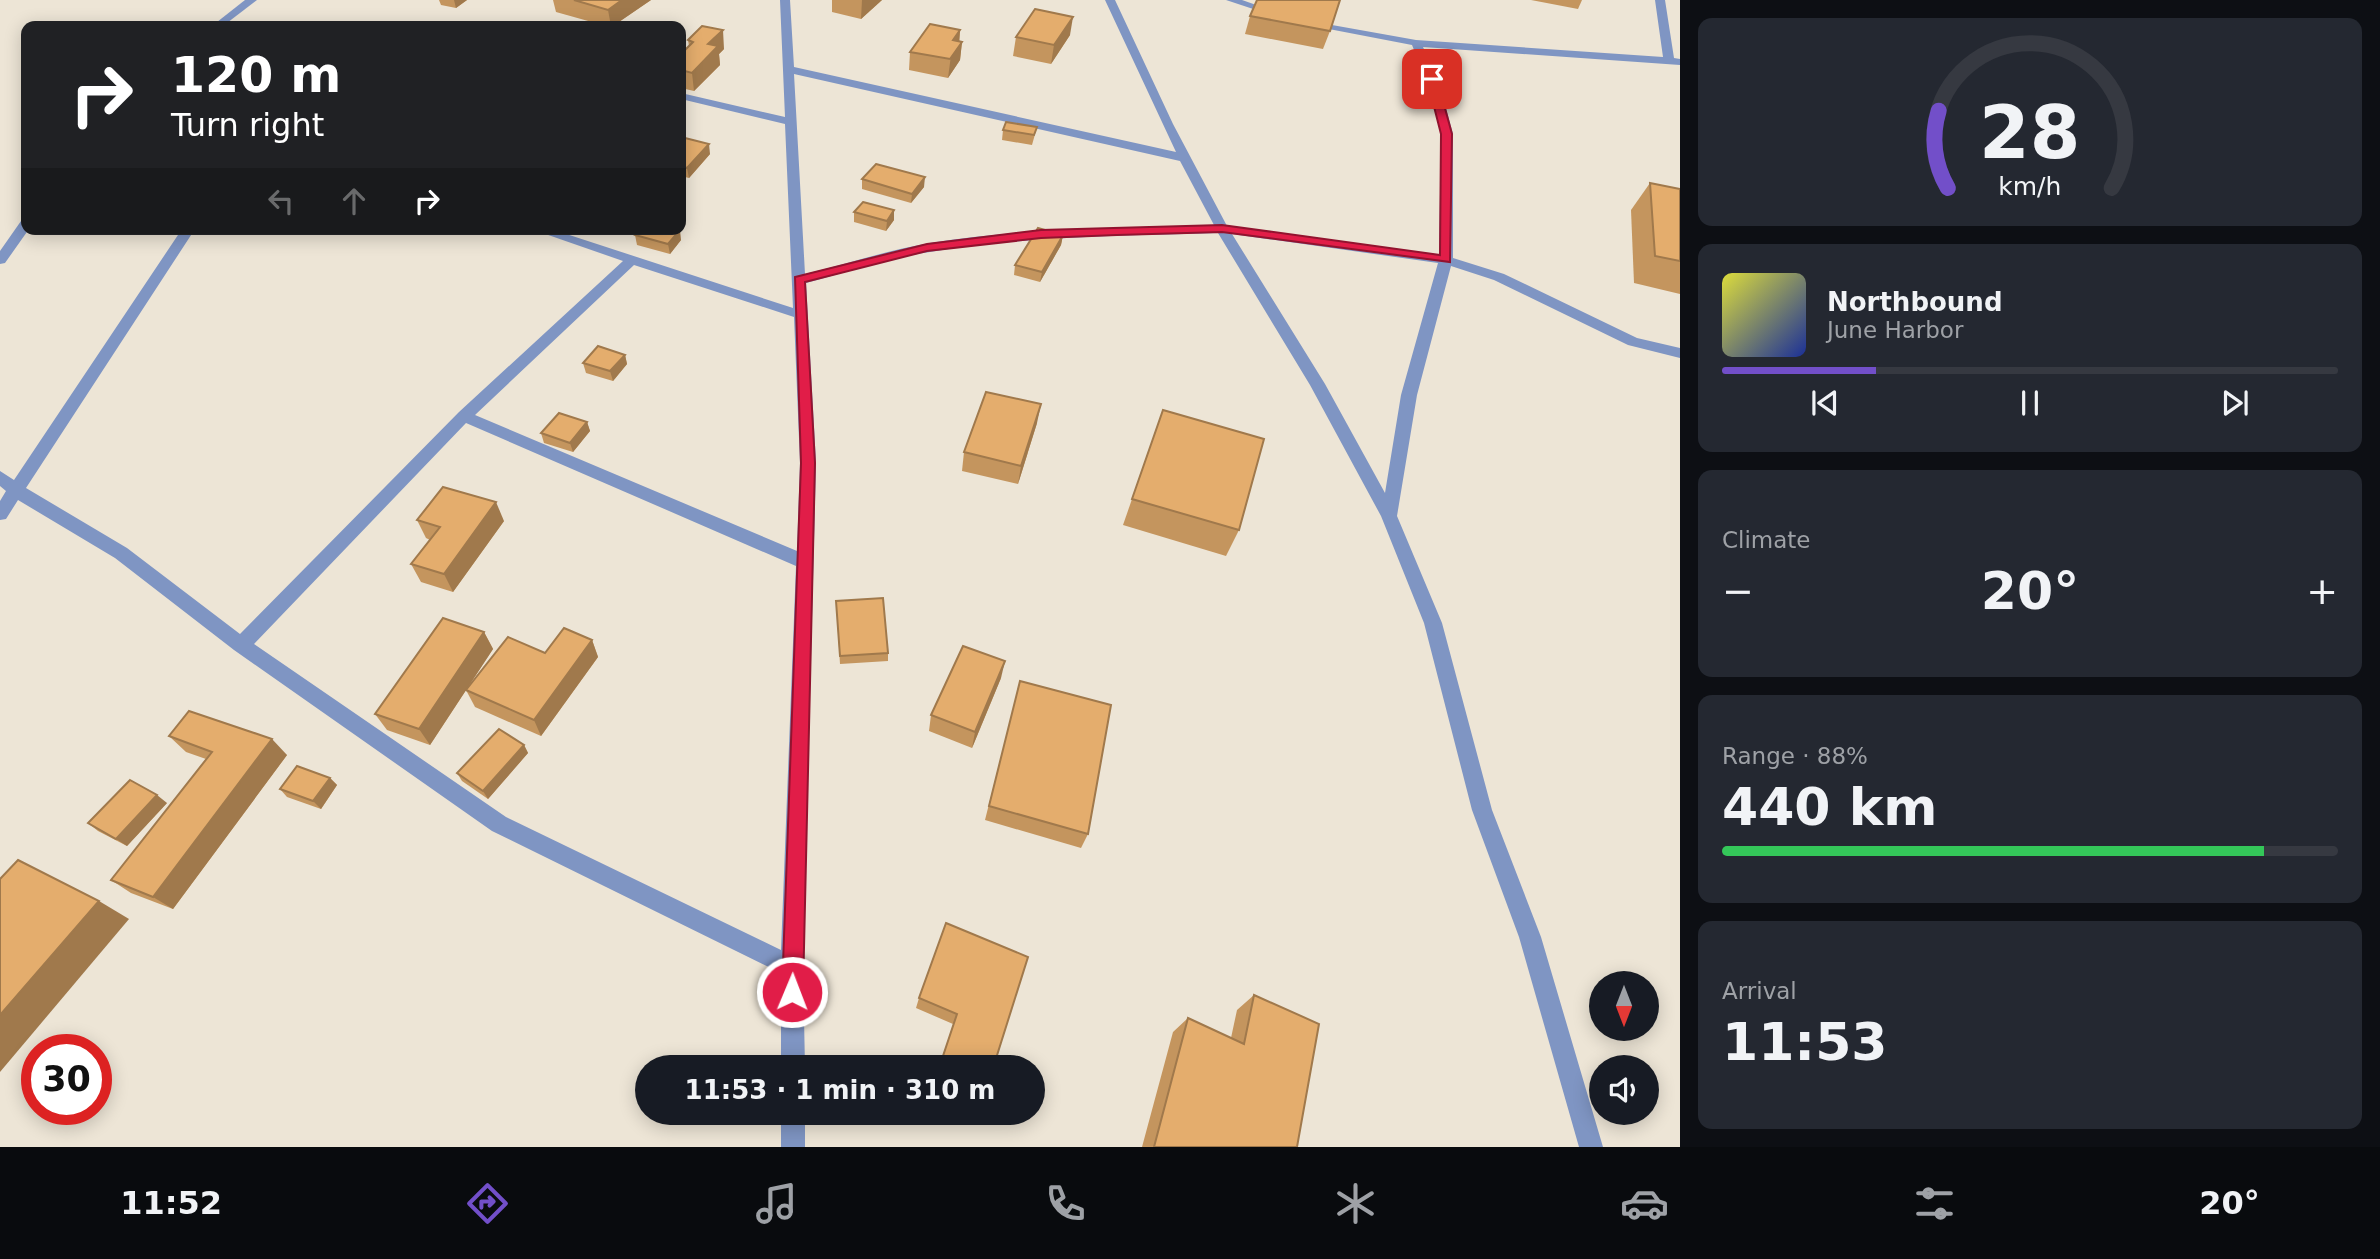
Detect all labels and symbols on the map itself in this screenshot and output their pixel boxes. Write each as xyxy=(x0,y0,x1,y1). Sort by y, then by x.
pin xyxy=(1402,49,1462,109)
position arrow xyxy=(755,955,829,1029)
north arrow xyxy=(1589,971,1659,1041)
speed limit sign: 30 xyxy=(21,1034,112,1125)

